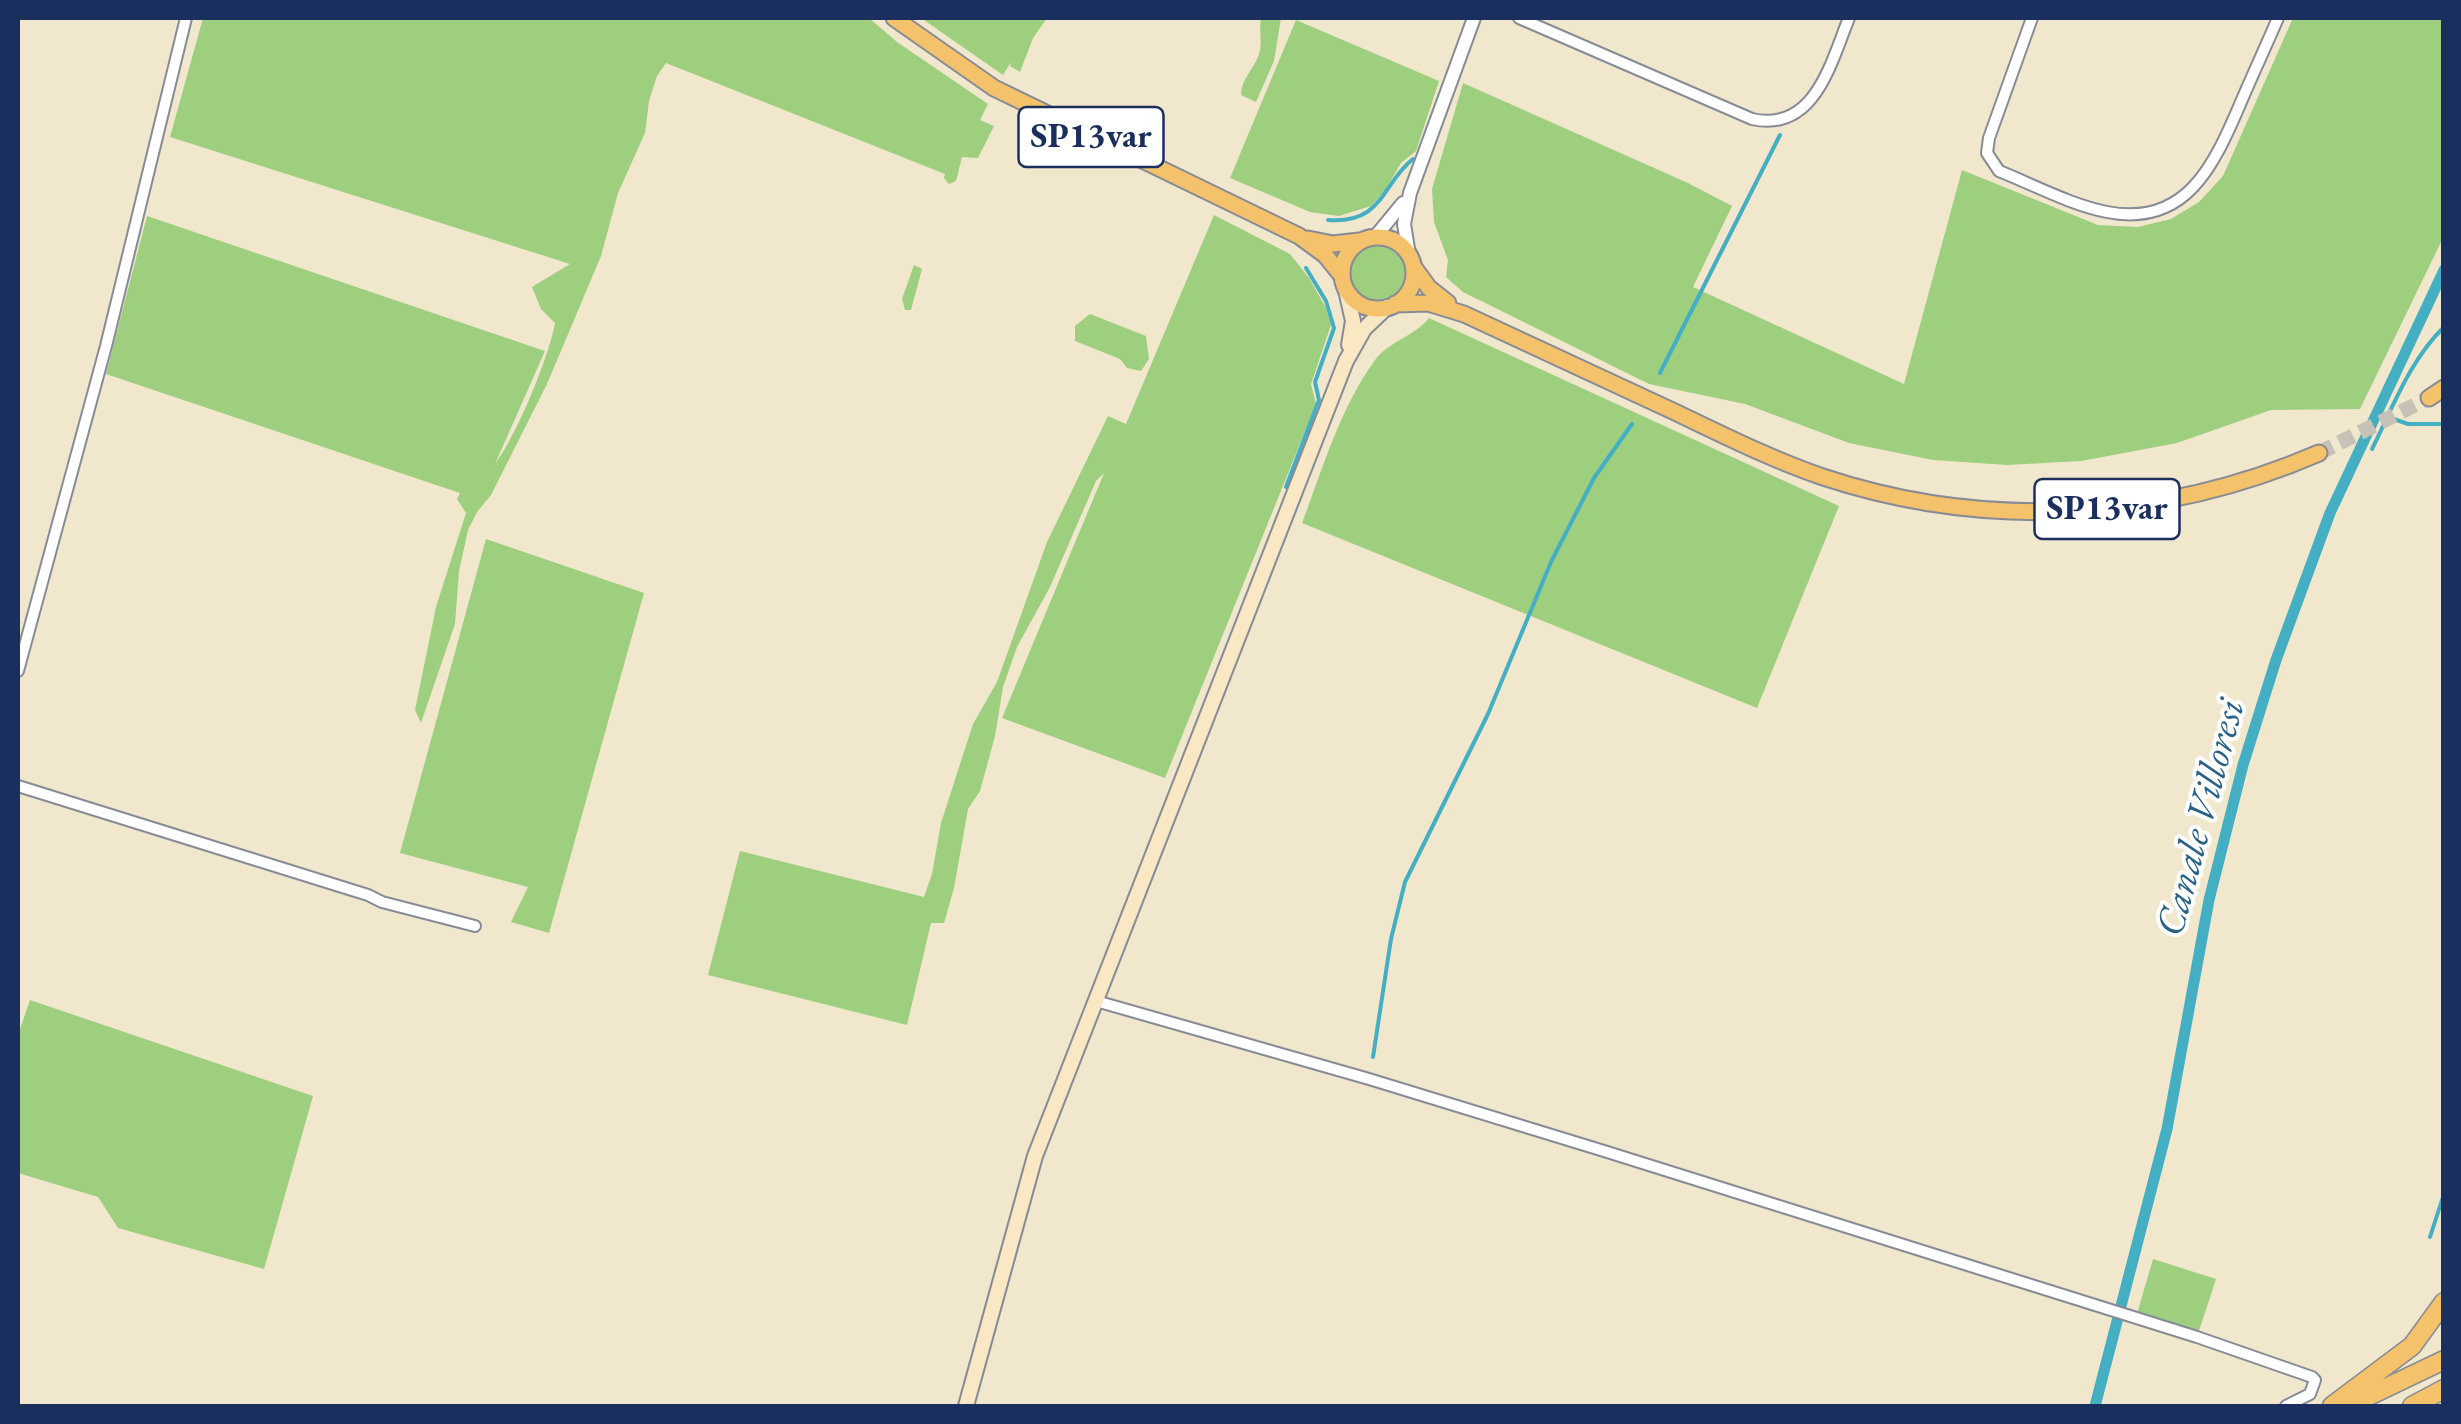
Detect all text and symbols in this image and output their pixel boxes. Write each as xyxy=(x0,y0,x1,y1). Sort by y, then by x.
road number: SP13var xyxy=(1018,107,1164,167)
road number: SP13var xyxy=(2034,479,2180,539)
water label: Canale Villoresi xyxy=(2147,694,2257,942)

